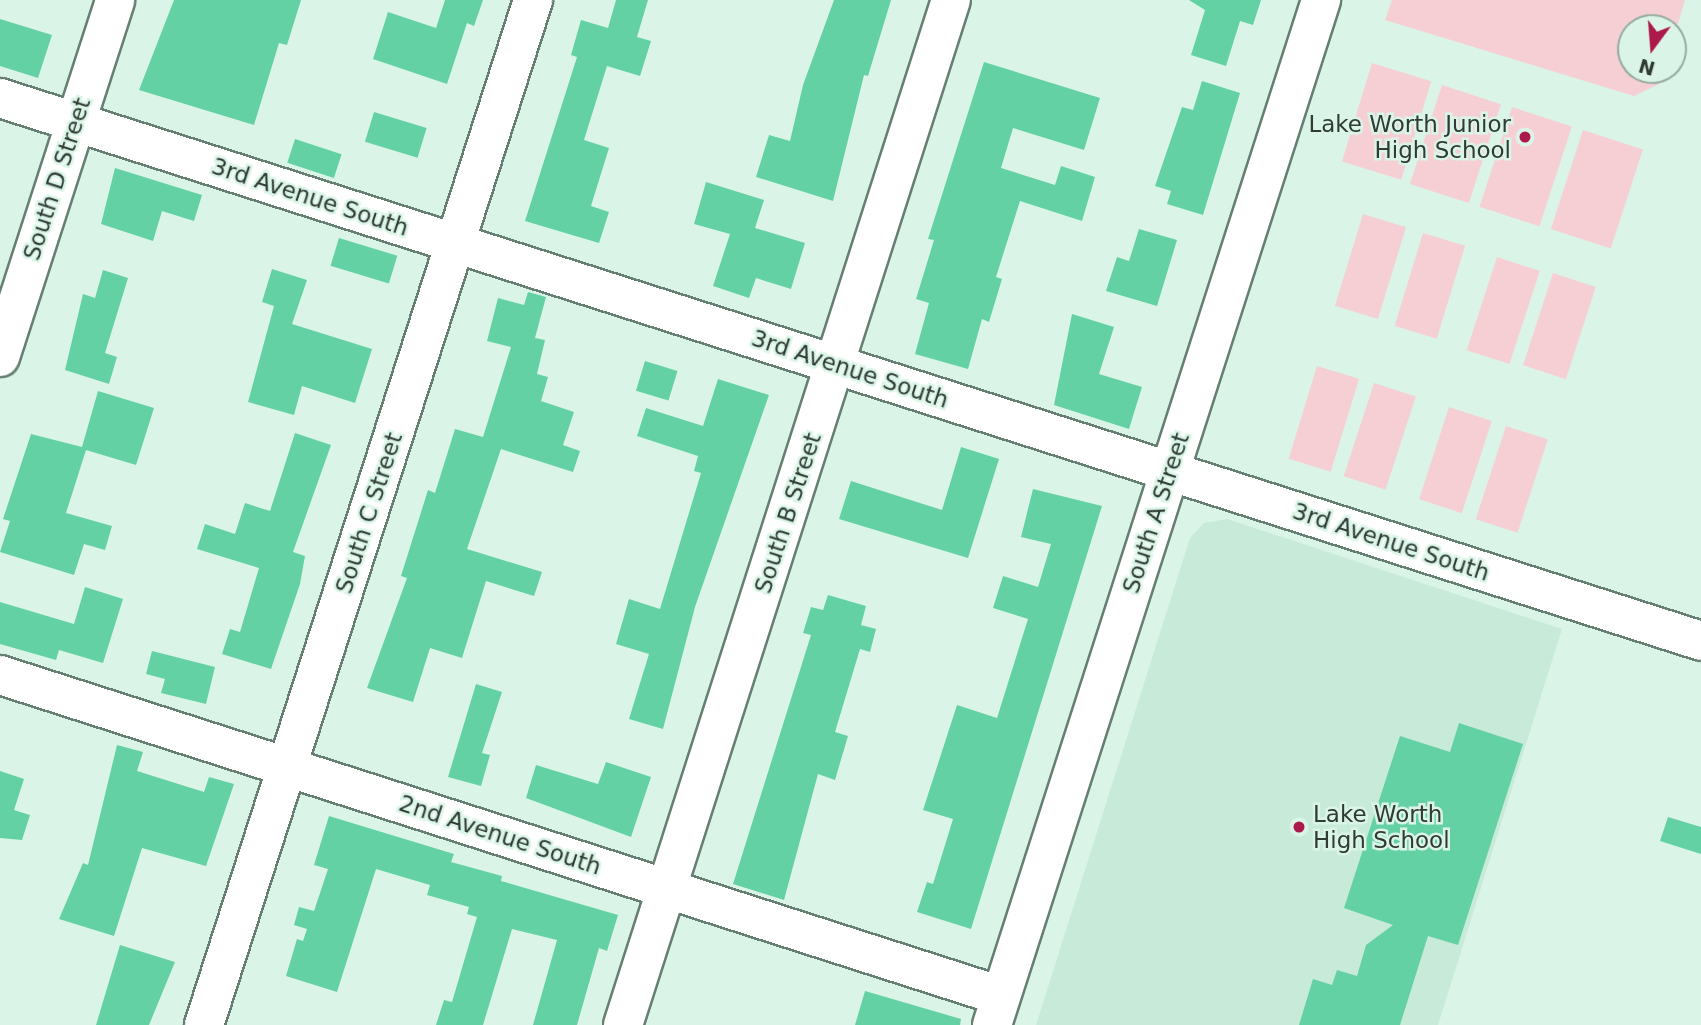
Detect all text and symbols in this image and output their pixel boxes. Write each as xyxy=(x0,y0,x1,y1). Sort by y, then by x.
north arrow xyxy=(1617,14,1687,84)
text: N xyxy=(1636,54,1657,80)
street label: South D Street xyxy=(18,94,96,264)
place label: Lake Worth Junior High School xyxy=(1308,110,1511,164)
marker: Lake Worth Junior High School xyxy=(1517,129,1533,145)
street label: 3rd Avenue South xyxy=(208,152,412,242)
street label: 3rd Avenue South xyxy=(748,324,952,414)
street label: South C Street xyxy=(330,429,408,597)
street label: South B Street xyxy=(749,429,827,597)
street label: South A Street xyxy=(1117,429,1195,597)
street label: 3rd Avenue South xyxy=(1289,497,1493,587)
street label: 2nd Avenue South xyxy=(396,789,604,881)
place label: Lake Worth High School xyxy=(1313,800,1450,854)
marker: Lake Worth High School xyxy=(1291,819,1307,835)

